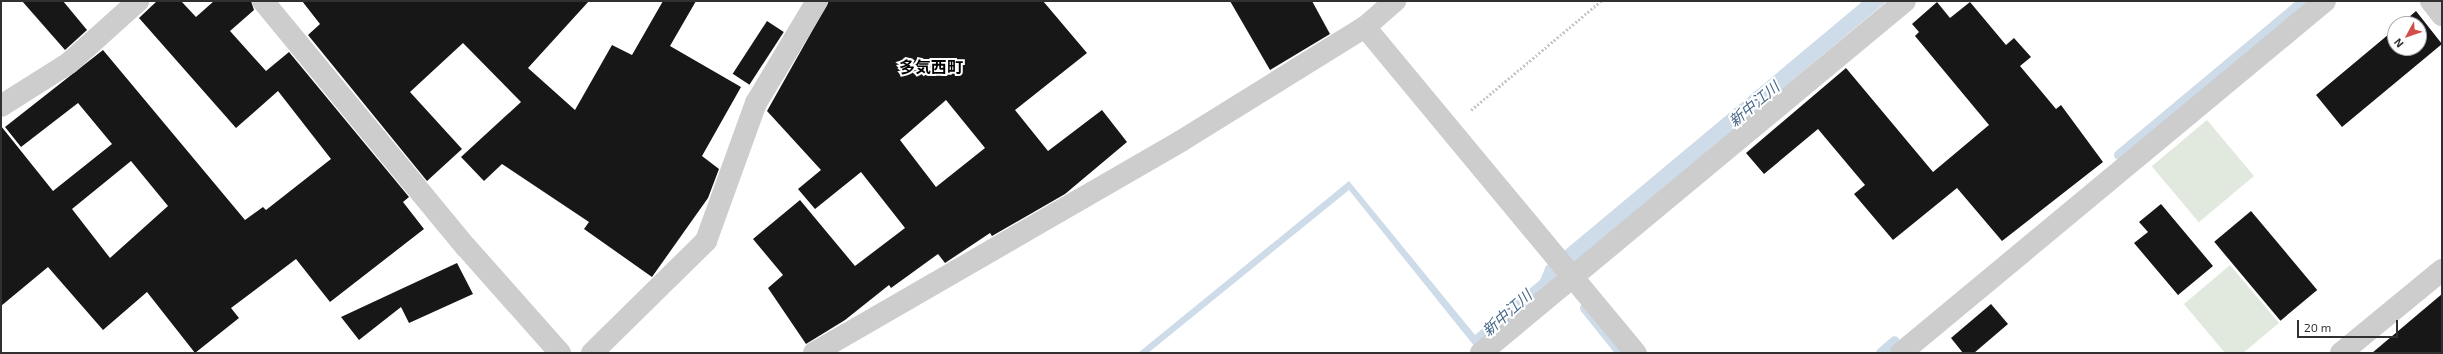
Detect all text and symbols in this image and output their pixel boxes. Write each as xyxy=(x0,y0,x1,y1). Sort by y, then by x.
north arrow xyxy=(2387,16,2427,56)
text: N xyxy=(2391,36,2406,51)
district label: 多気西町 xyxy=(899,57,963,77)
water label: 新中江川 xyxy=(1725,78,1783,130)
water label: 新中江川 xyxy=(1479,286,1535,340)
scale bar xyxy=(2299,312,2400,338)
text: 20 m xyxy=(2304,320,2331,334)

